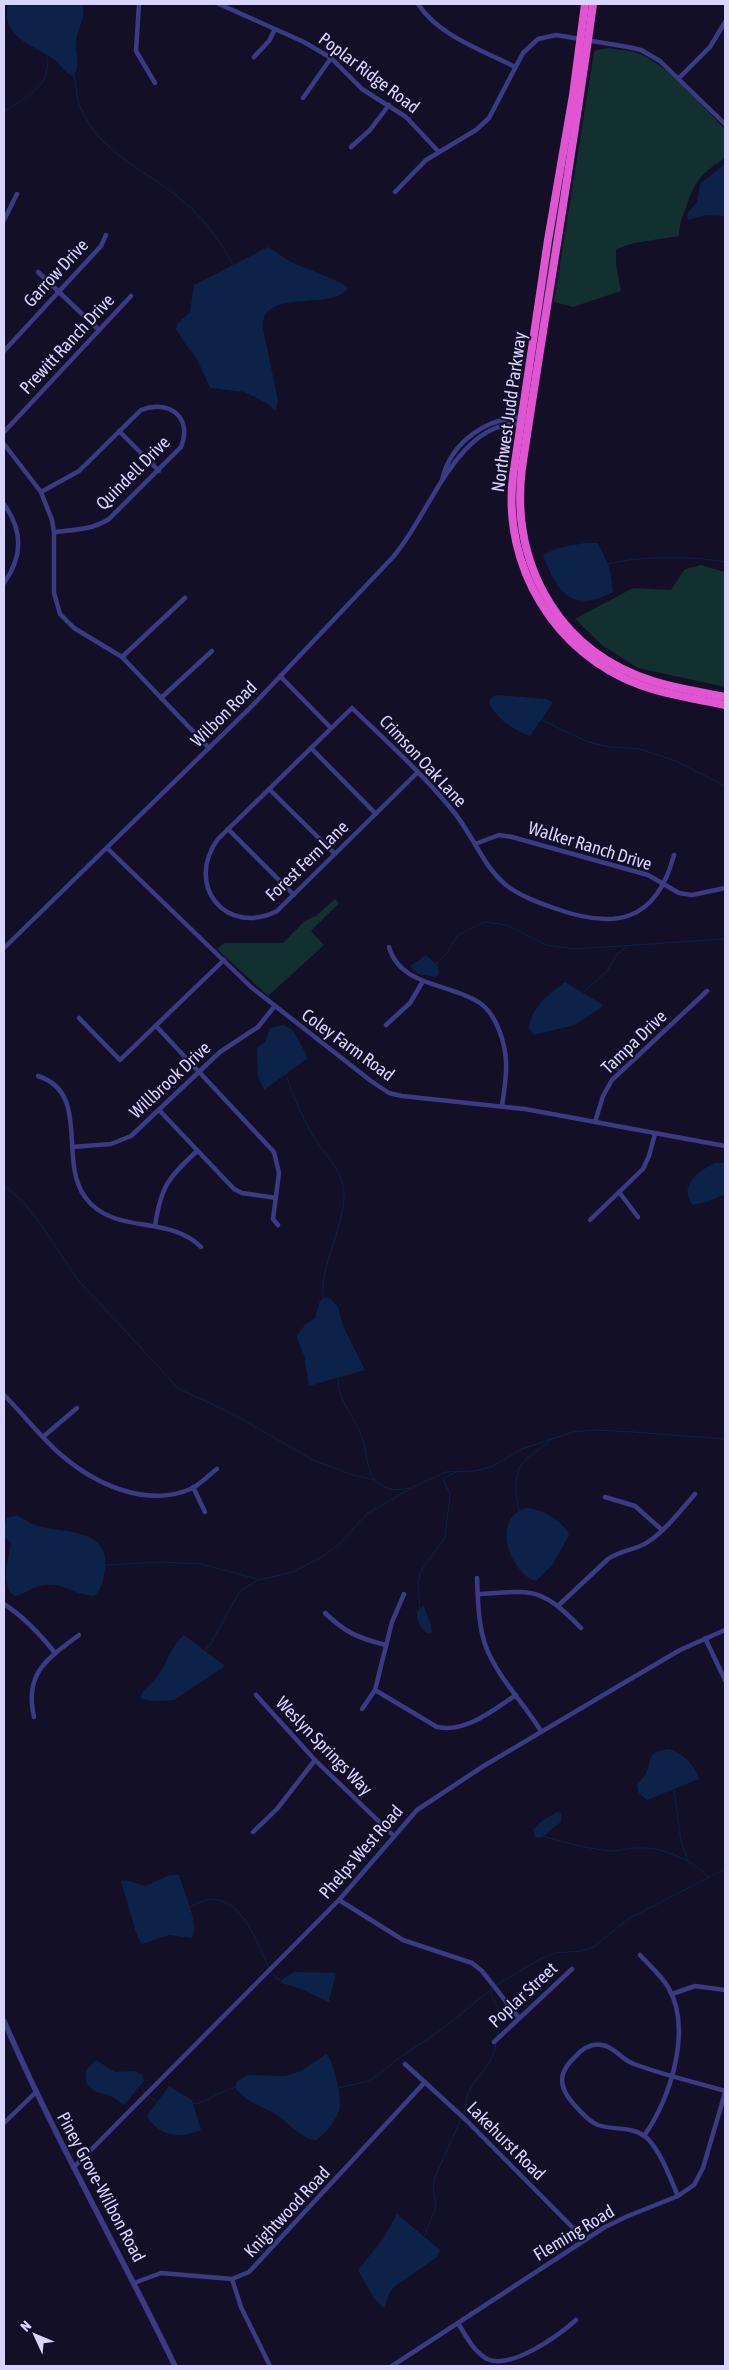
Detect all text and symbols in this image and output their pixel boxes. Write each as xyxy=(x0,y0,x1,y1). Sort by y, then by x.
street label: Poplar Ridge Road xyxy=(315,28,424,117)
street label: Garrow Drive xyxy=(19,234,92,311)
street label: Prewitt Ranch Drive xyxy=(15,289,118,398)
street label: Northwest Judd Parkway xyxy=(487,331,530,493)
street label: Quindell Drive xyxy=(91,431,174,514)
street label: Wilbon Road xyxy=(186,676,261,751)
street label: Crimson Oak Lane xyxy=(375,710,471,811)
street label: Forest Fern Lane xyxy=(261,816,352,905)
street label: Walker Ranch Drive xyxy=(526,817,654,874)
street label: Coley Farm Road xyxy=(298,1004,399,1085)
street label: Tampa Drive xyxy=(597,1006,671,1078)
street label: Willbrook Drive xyxy=(125,1037,214,1122)
street label: Weslyn Springs Way xyxy=(272,1692,377,1799)
street label: Phelps West Road xyxy=(314,1801,407,1903)
street label: Poplar Street xyxy=(484,1958,561,2032)
street label: Lakehurst Road xyxy=(463,2097,550,2184)
street label: Piney Grove-Wilbon Road xyxy=(53,2108,150,2265)
street label: Knightwood Road xyxy=(239,2162,334,2261)
street label: Fleming Road xyxy=(530,2200,618,2265)
north arrow xyxy=(10,2310,60,2360)
text: N xyxy=(17,2317,34,2334)

